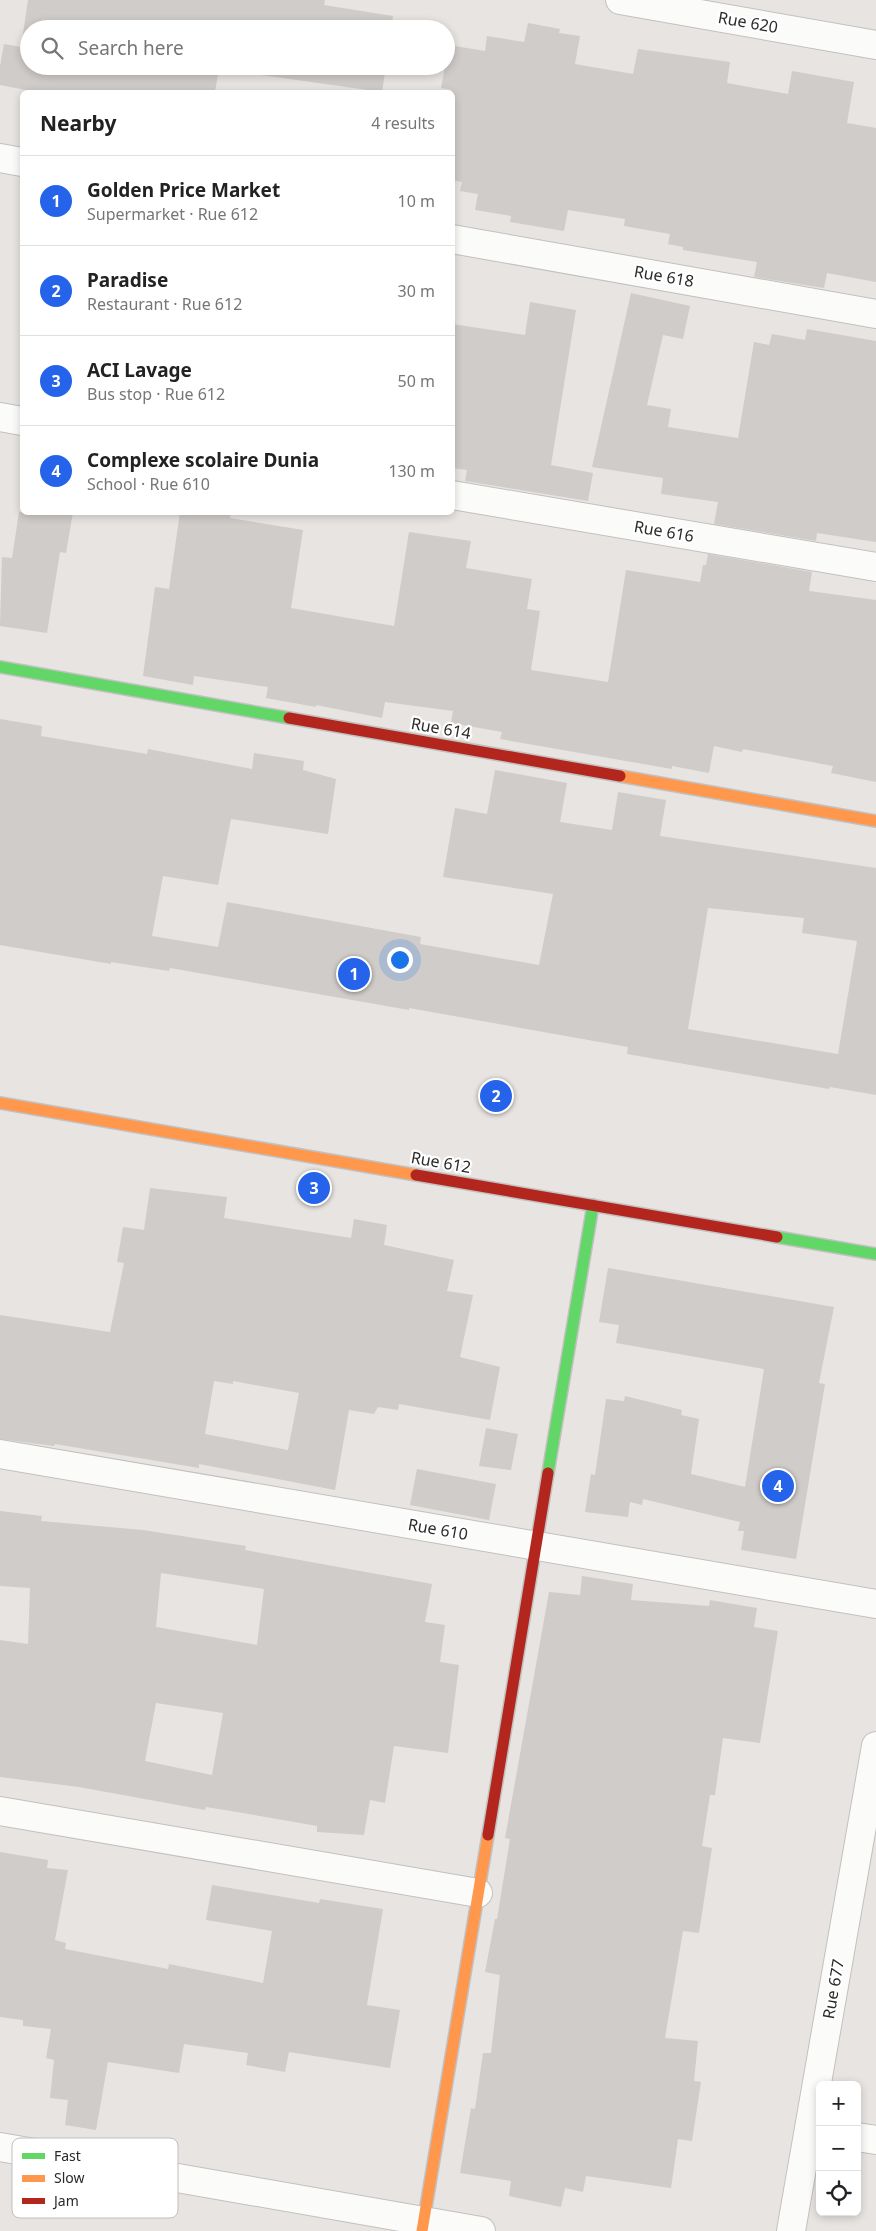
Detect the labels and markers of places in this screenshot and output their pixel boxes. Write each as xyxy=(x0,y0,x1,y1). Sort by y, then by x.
pin: 1 xyxy=(338,955,370,993)
pin: 2 xyxy=(480,1077,512,1115)
pin: 3 xyxy=(298,1169,330,1207)
pin: 4 xyxy=(762,1467,794,1505)

